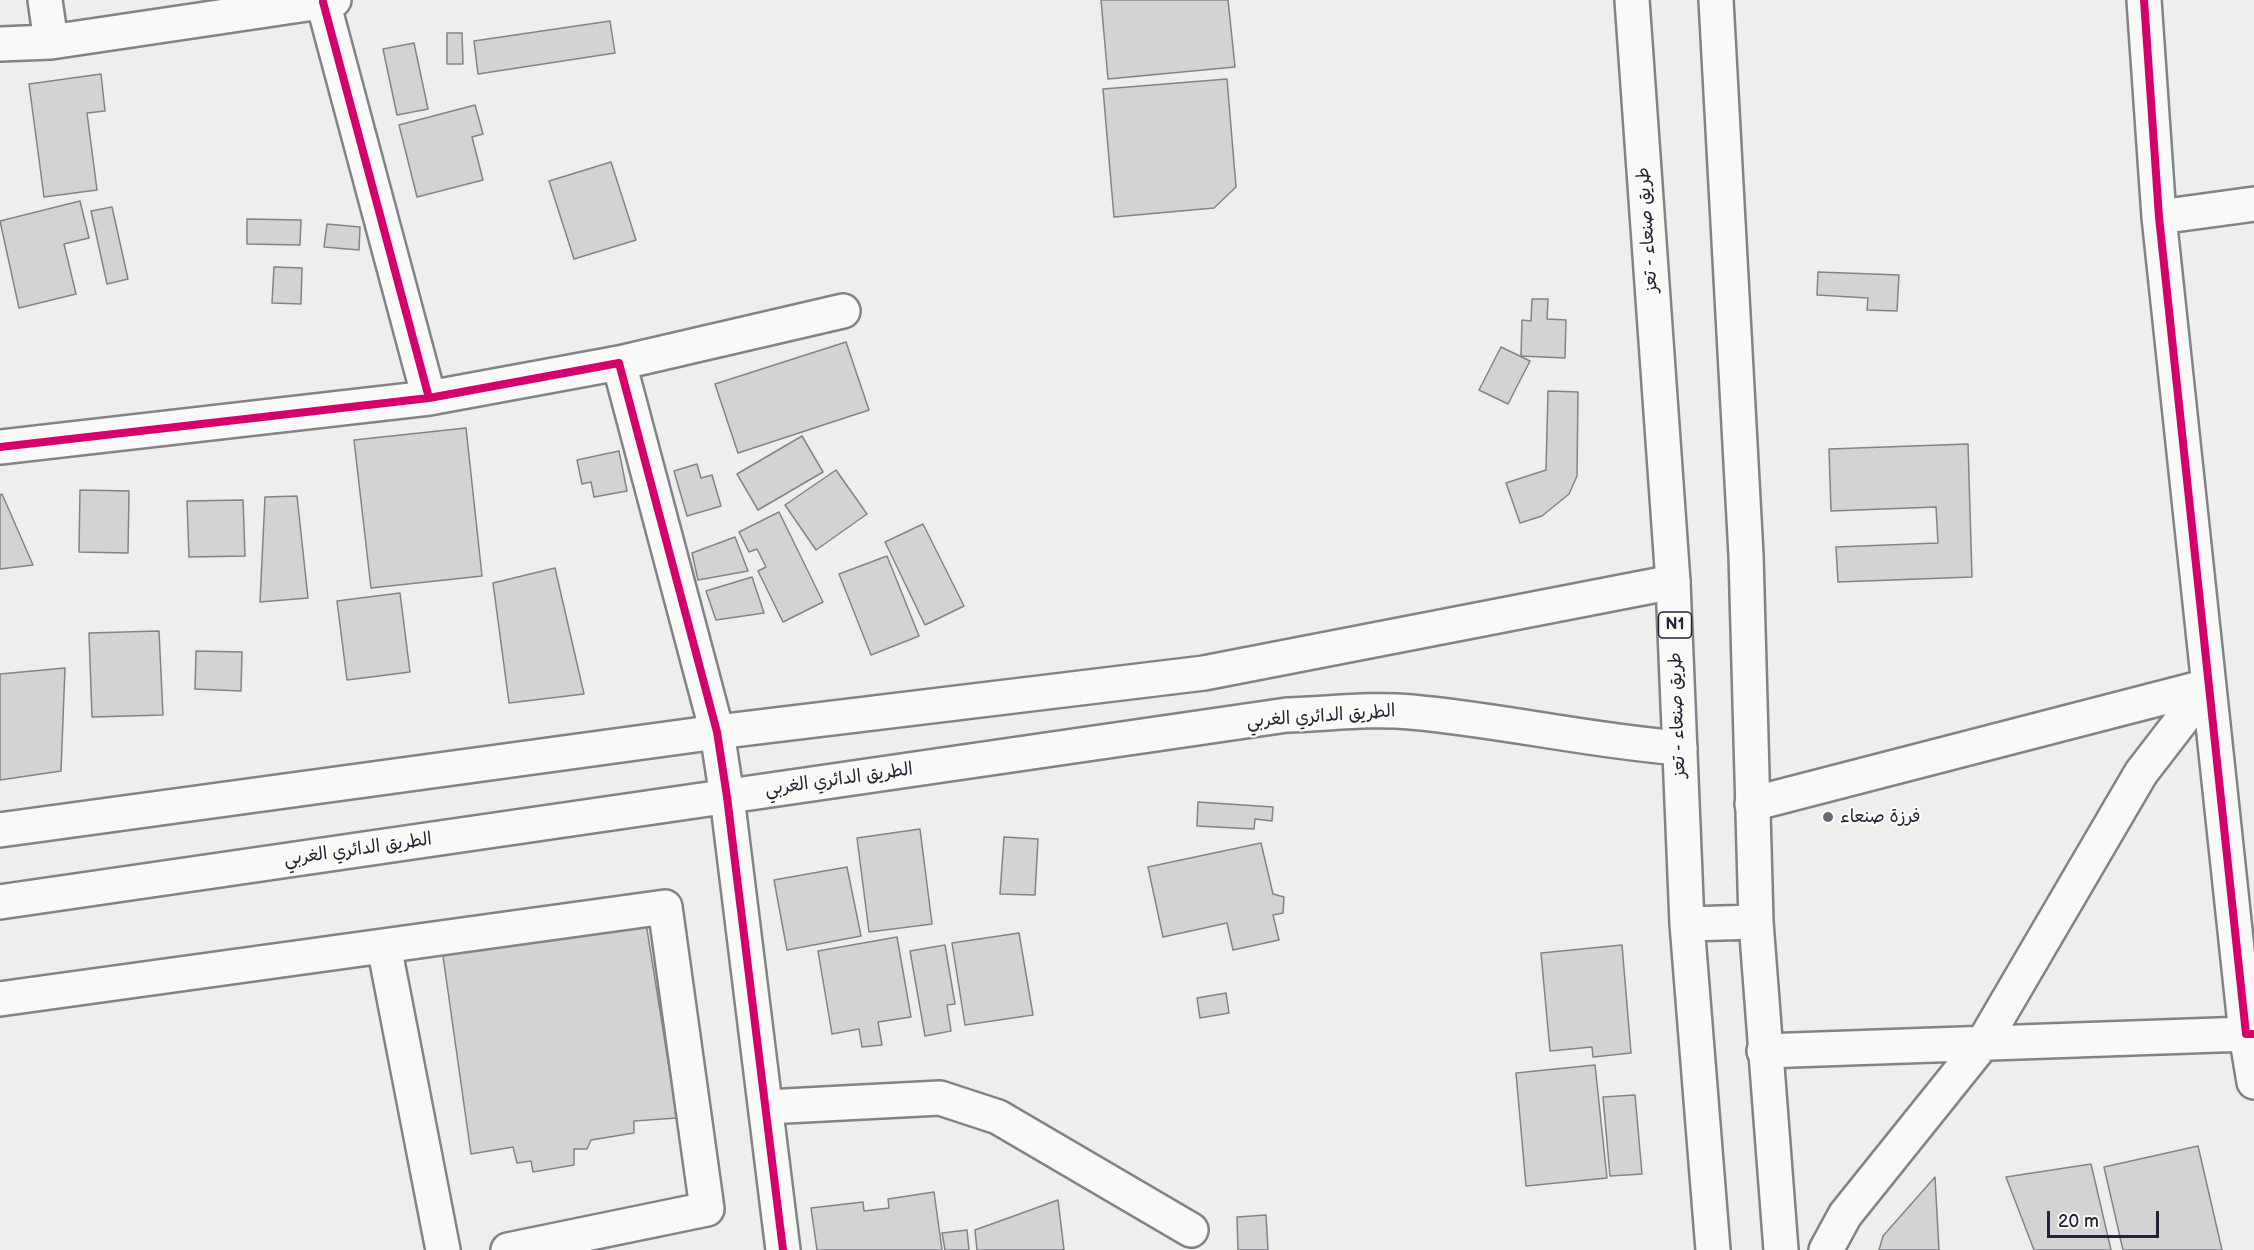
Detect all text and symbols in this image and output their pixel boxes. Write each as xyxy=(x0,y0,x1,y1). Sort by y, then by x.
street label: طريق صنعاء - تعز xyxy=(1633,166,1663,294)
road number: N1 xyxy=(1658,612,1692,638)
street label: طريق صنعاء - تعز xyxy=(1665,652,1691,778)
street label: الطريق الدائري الغربي xyxy=(1246,701,1396,733)
street label: الطريق الدائري الغربي xyxy=(764,759,914,801)
place label: فرزة صنعاء xyxy=(1840,806,1920,828)
marker: فرزة صنعاء xyxy=(1821,810,1835,824)
street label: الطريق الدائري الغربي xyxy=(283,829,433,871)
scale bar xyxy=(2050,1199,2162,1237)
text: 20 m xyxy=(2058,1211,2099,1232)

